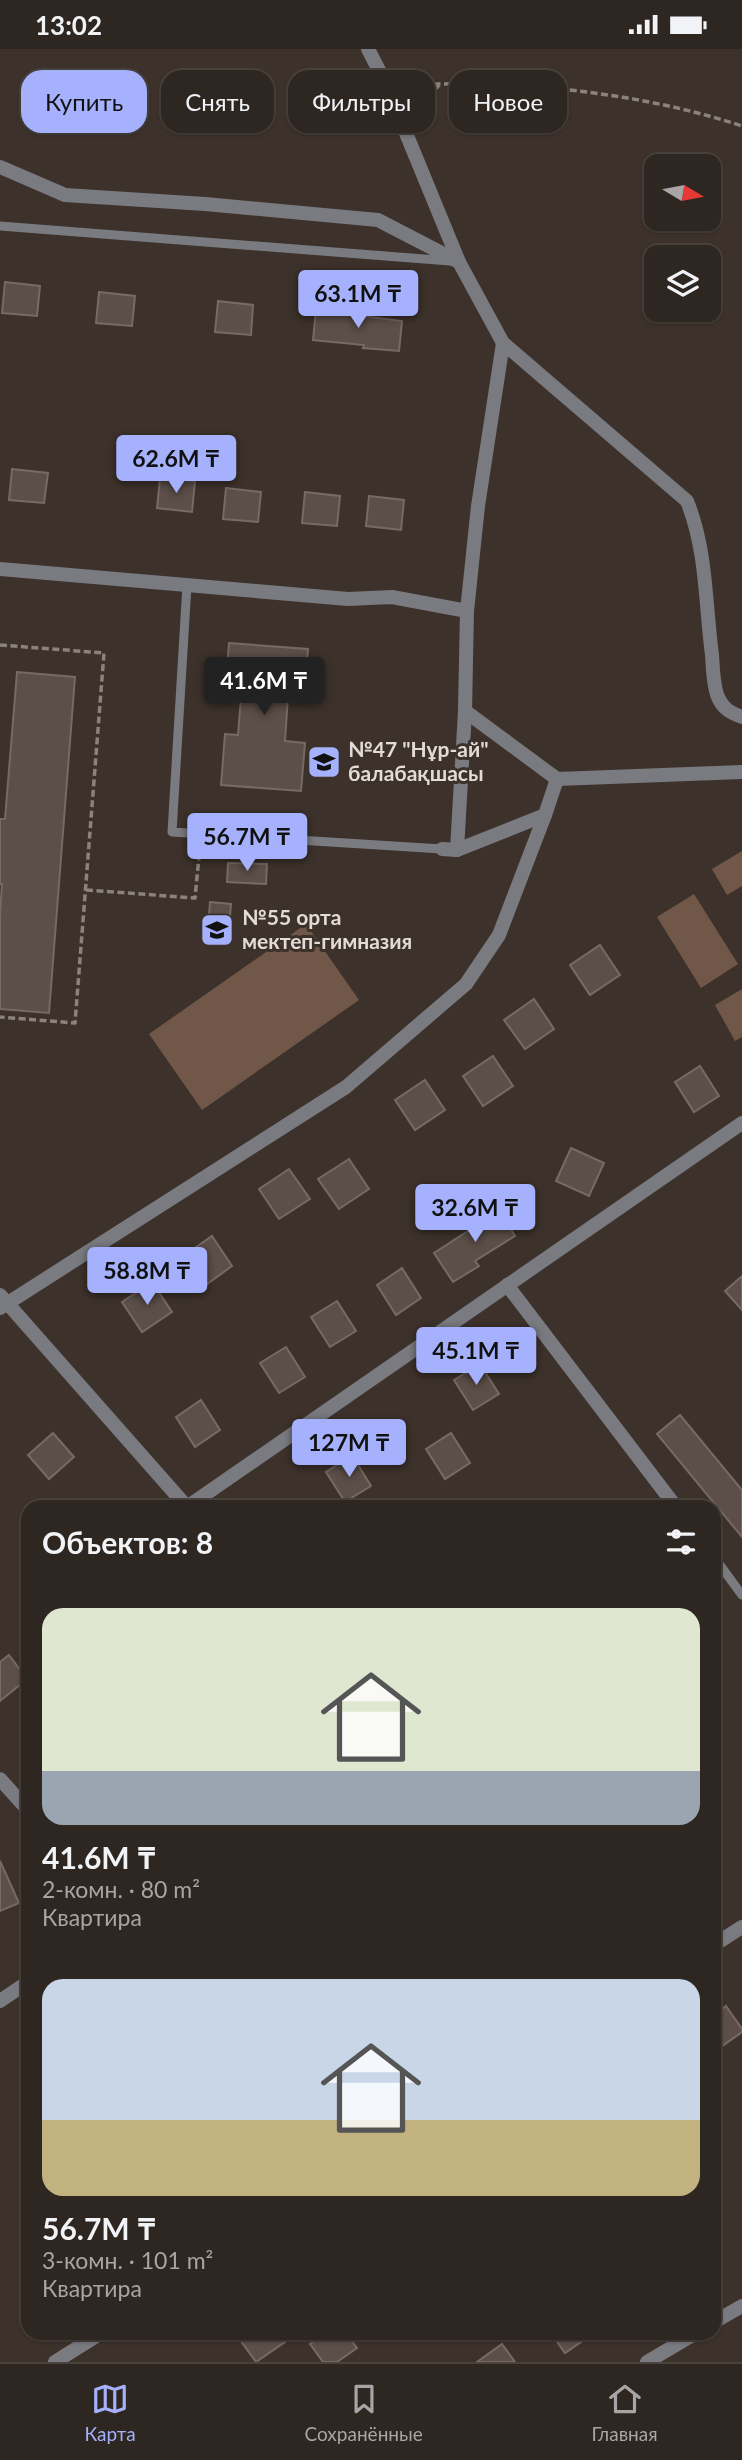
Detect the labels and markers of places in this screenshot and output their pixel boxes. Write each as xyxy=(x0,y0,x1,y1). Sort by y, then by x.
pin: 63.1M ₸ xyxy=(293,271,423,330)
pin: 62.6M ₸ xyxy=(111,435,241,495)
pin: 41.6M ₸ xyxy=(199,657,329,717)
place label: №47 "Нұр-ай" балабақшасы xyxy=(348,736,489,785)
school or university icon: №47 "Нұр-ай" балабақшасы xyxy=(305,743,343,781)
pin: 56.7M ₸ xyxy=(182,813,312,873)
place label: №55 орта мектеп-гимназия xyxy=(242,904,412,953)
school or university icon: №55 орта мектеп-гимназия xyxy=(198,911,236,949)
pin: 32.6M ₸ xyxy=(410,1185,540,1244)
pin: 58.8M ₸ xyxy=(82,1247,212,1307)
pin: 45.1M ₸ xyxy=(411,1327,541,1387)
pin: 127M ₸ xyxy=(292,1419,406,1479)

